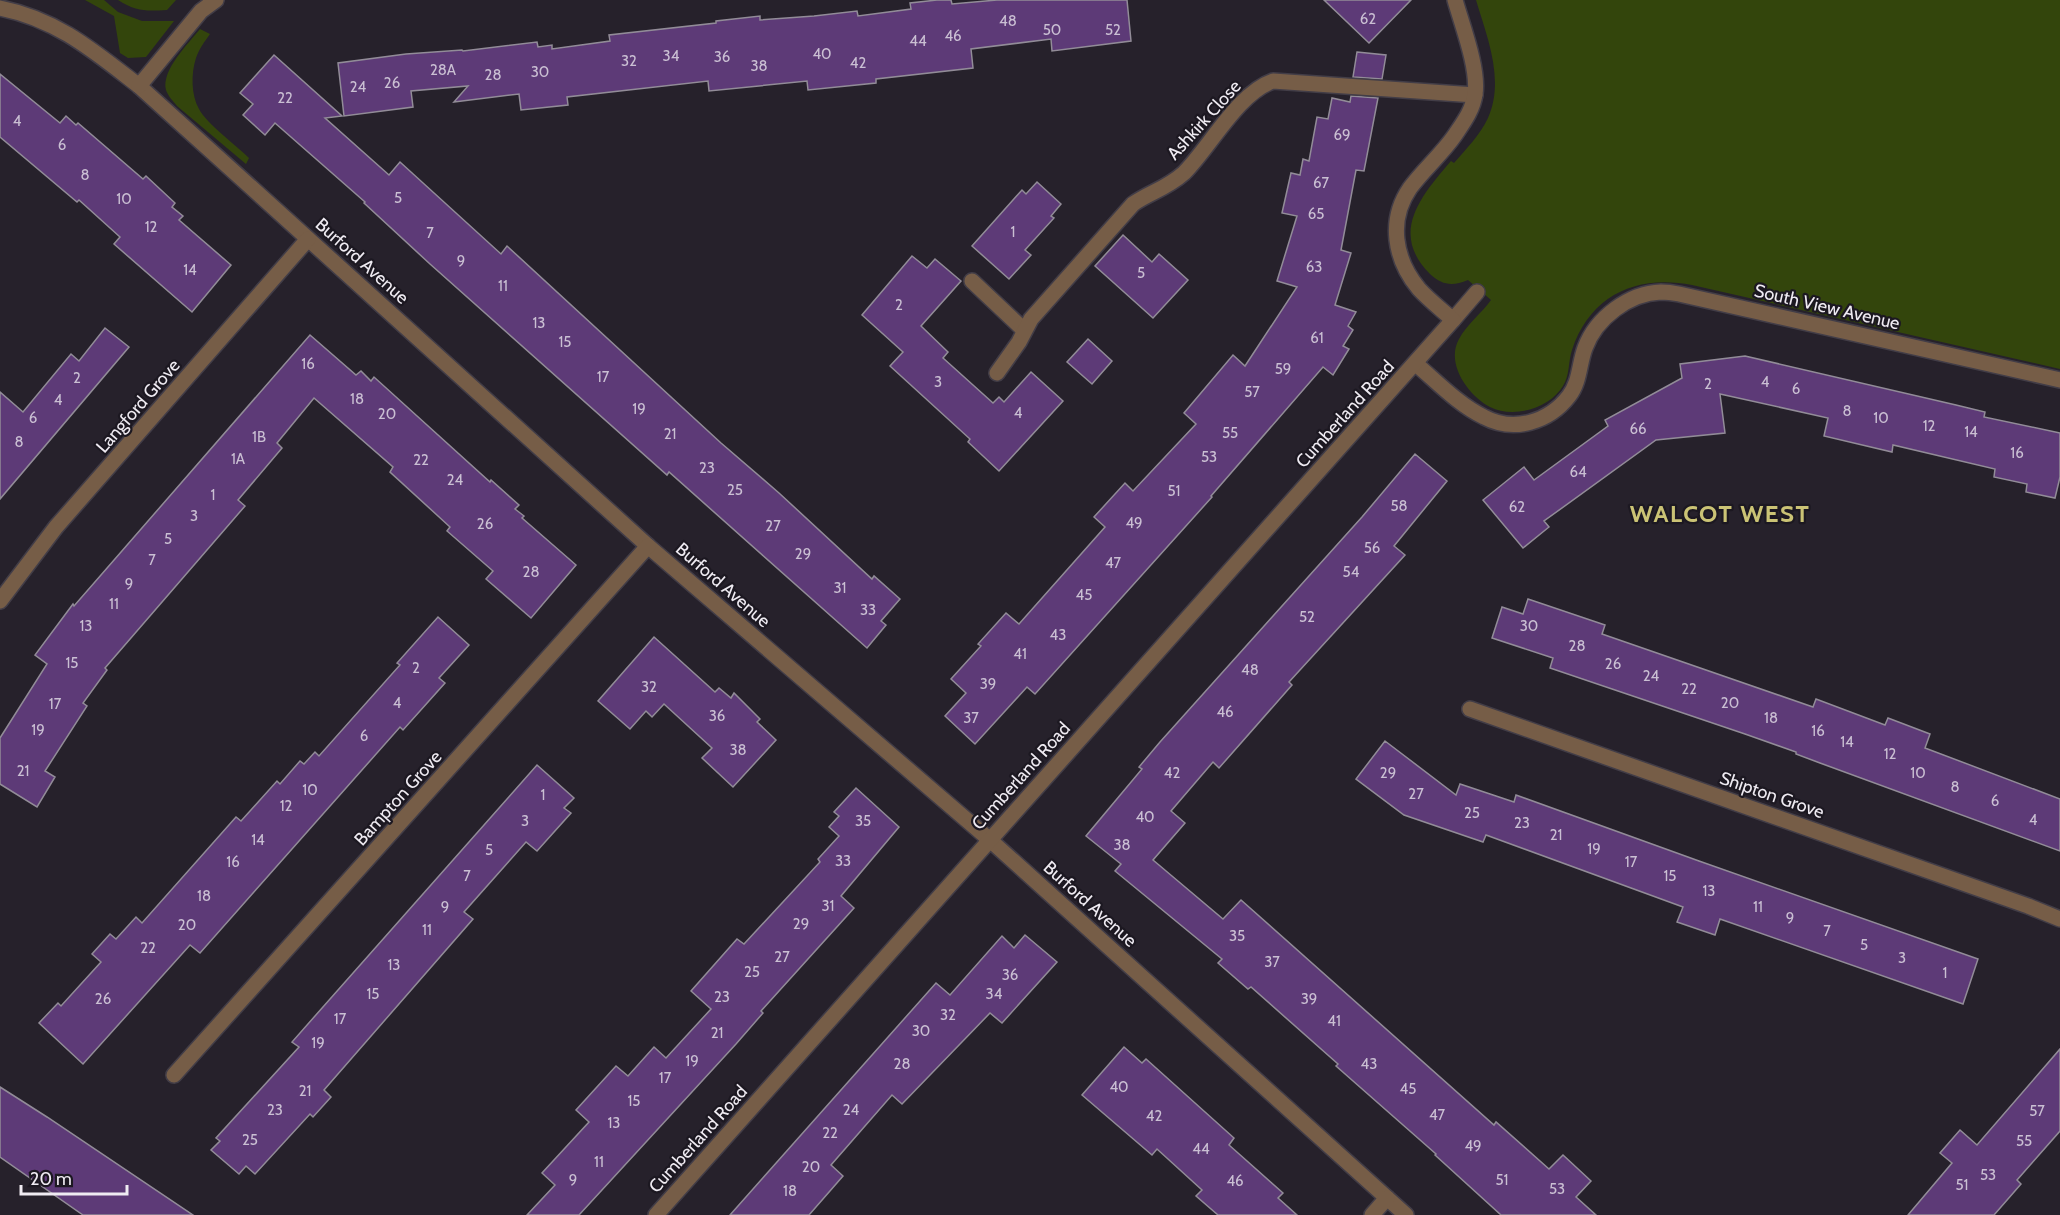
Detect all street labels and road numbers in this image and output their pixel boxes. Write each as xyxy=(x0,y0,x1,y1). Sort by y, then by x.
street label: Ashkirk Close xyxy=(1162,76,1246,164)
street label: Burford Avenue xyxy=(311,213,413,309)
street label: South View Avenue xyxy=(1752,280,1902,334)
street label: Langford Grove xyxy=(91,355,185,457)
street label: Cumberland Road xyxy=(1291,356,1399,472)
street label: Burford Avenue xyxy=(671,538,775,632)
street label: Cumberland Road xyxy=(967,718,1075,834)
street label: Bampton Grove xyxy=(350,746,446,850)
street label: Shipton Grove xyxy=(1717,767,1827,823)
street label: Burford Avenue xyxy=(1039,856,1141,952)
street label: Cumberland Road xyxy=(644,1081,752,1197)

